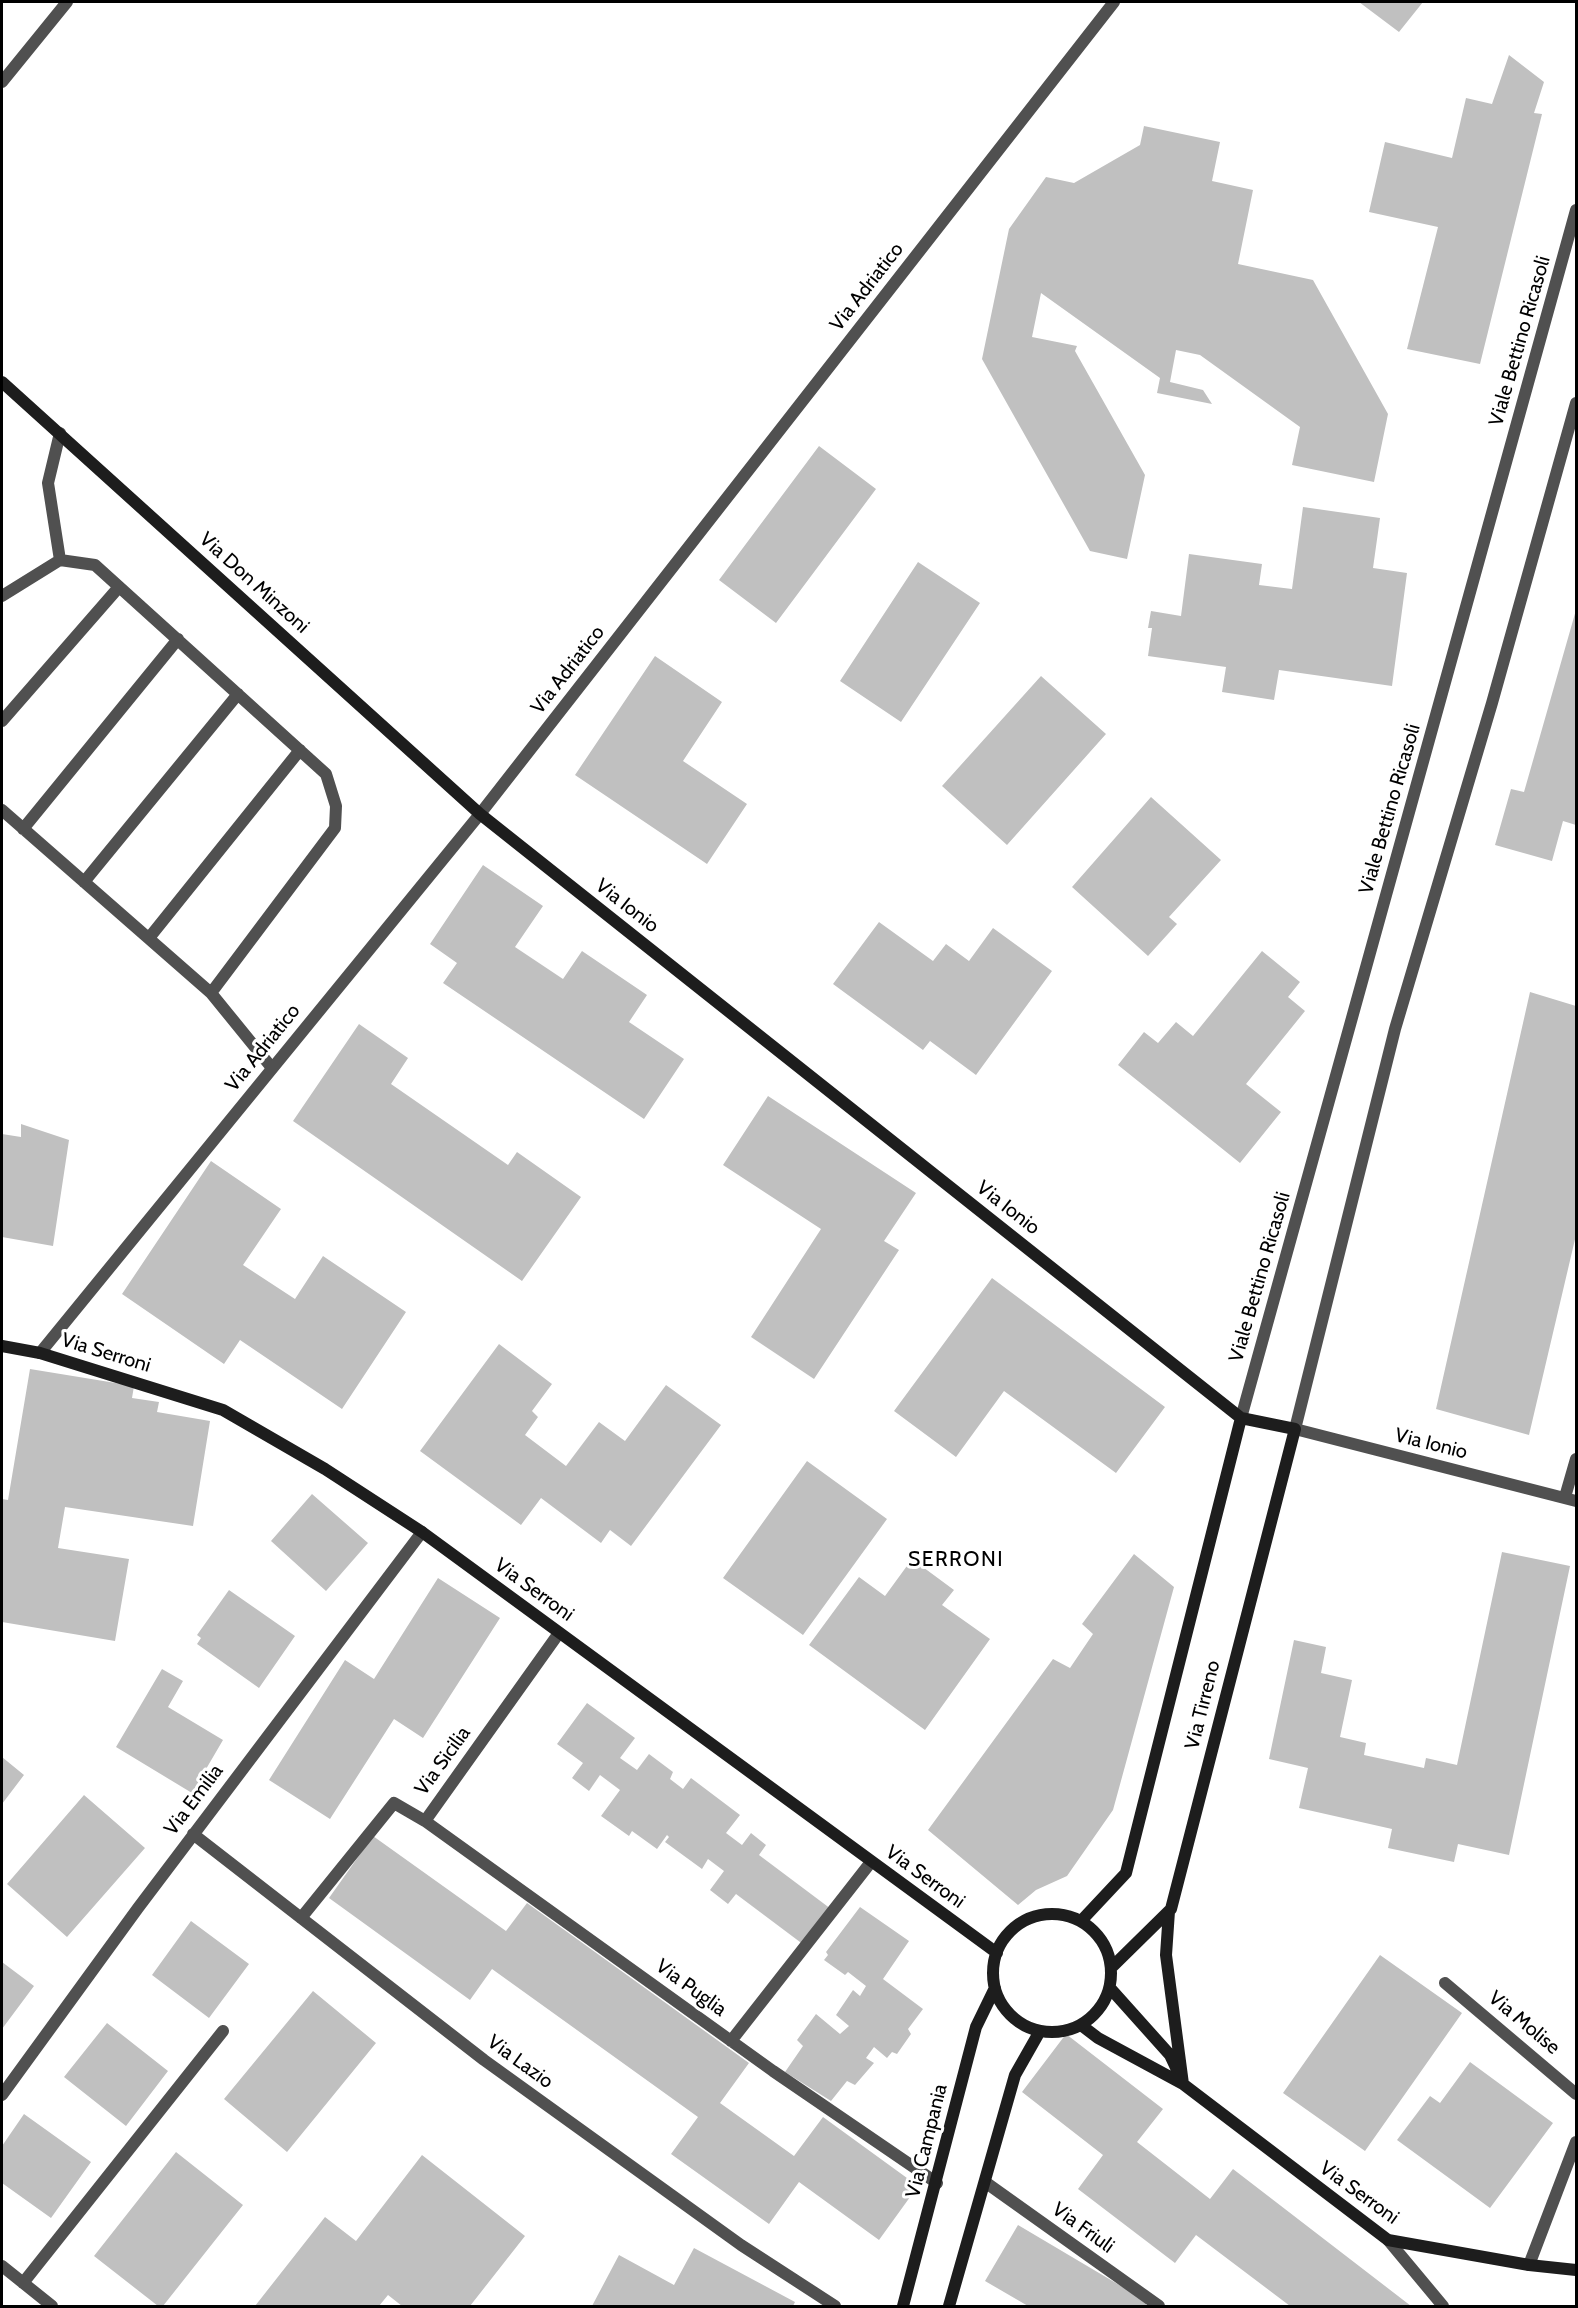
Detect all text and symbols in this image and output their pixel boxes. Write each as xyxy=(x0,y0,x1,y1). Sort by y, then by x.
street label: Via Adriatico xyxy=(825,238,909,336)
street label: Viale Bettino Ricasoli xyxy=(1484,253,1556,429)
street label: Via Don Minzoni xyxy=(194,527,314,639)
street label: Via Adriatico xyxy=(526,621,610,719)
street label: Viale Bettino Ricasoli xyxy=(1354,721,1426,897)
street label: Via Ionio xyxy=(591,874,663,938)
street label: Via Adriatico xyxy=(220,999,306,1097)
street label: Via Ionio xyxy=(972,1176,1044,1240)
street label: Viale Bettino Ricasoli xyxy=(1224,1189,1296,1365)
street label: Via Serroni xyxy=(58,1328,154,1378)
street label: Via Ionio xyxy=(1392,1423,1470,1465)
district label: SERRONI xyxy=(908,1547,1004,1573)
street label: Via Serroni xyxy=(490,1553,578,1627)
street label: Via Tirreno xyxy=(1180,1658,1226,1752)
street label: Via Sicilia xyxy=(410,1722,476,1800)
street label: Via Emilia xyxy=(160,1760,228,1840)
street label: Via Serroni xyxy=(881,1840,969,1914)
street label: Via Puglia xyxy=(651,1954,731,2022)
street label: Via Molise xyxy=(1483,1986,1565,2060)
street label: Via Lazio xyxy=(482,2030,558,2094)
street label: Via Campania xyxy=(901,2082,953,2200)
street label: Via Serroni xyxy=(1315,2156,1403,2230)
street label: Via Friuli xyxy=(1047,2197,1119,2259)

